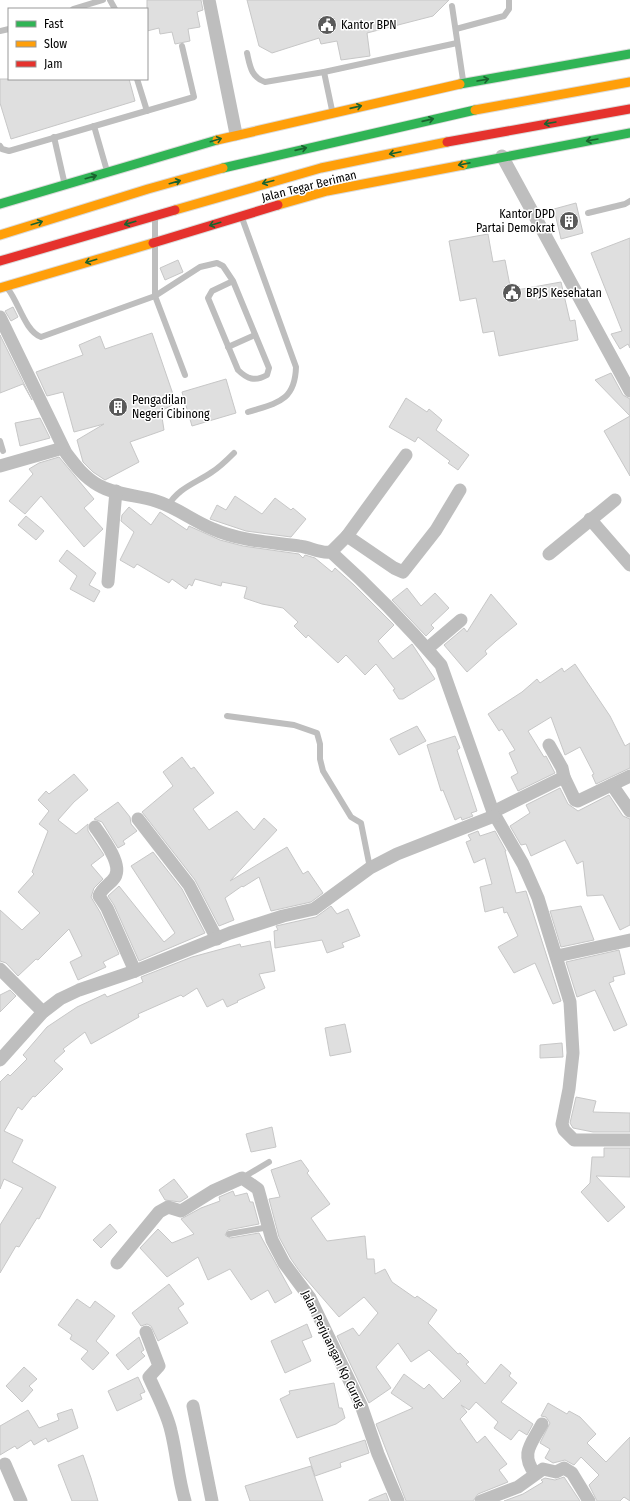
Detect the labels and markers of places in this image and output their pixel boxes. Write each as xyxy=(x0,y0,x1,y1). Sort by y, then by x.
public building icon: Kantor BPN xyxy=(316,14,338,36)
place label: Kantor BPN xyxy=(341,18,397,32)
place label: Kantor DPD Partai Demokrat xyxy=(476,207,555,235)
building icon: Kantor DPD Partai Demokrat xyxy=(558,210,580,232)
public building icon: BPJS Kesehatan xyxy=(501,282,523,304)
place label: BPJS Kesehatan xyxy=(526,286,602,300)
place label: Pengadilan Negeri Cibinong xyxy=(132,393,210,421)
building icon: Pengadilan Negeri Cibinong xyxy=(107,396,129,418)

